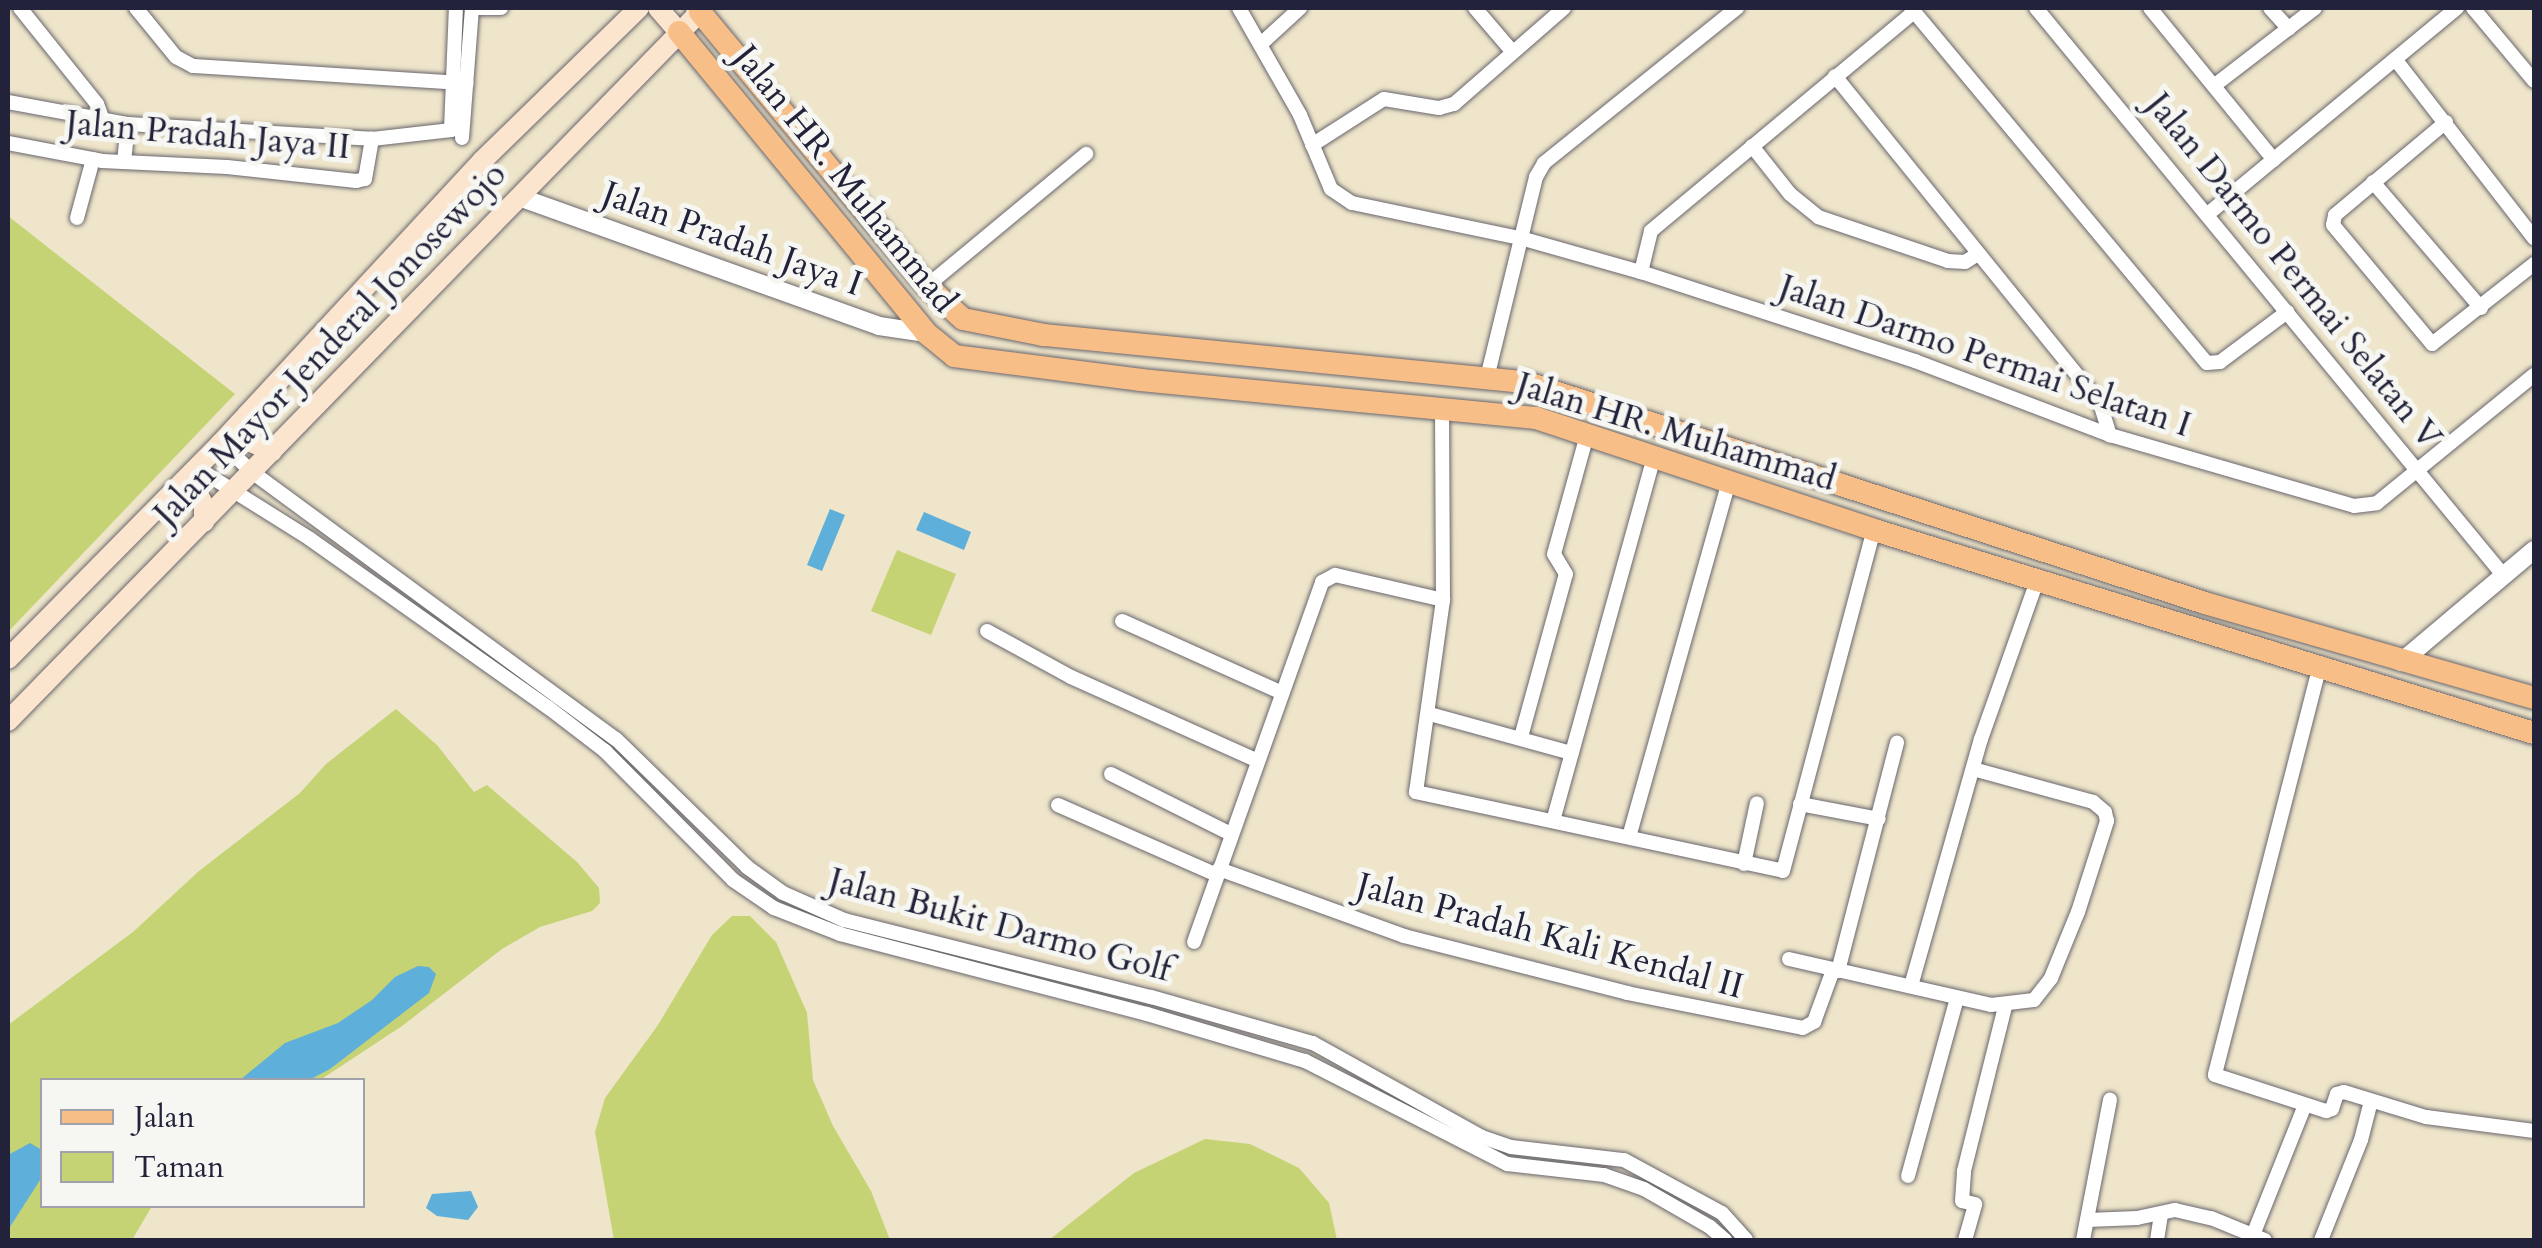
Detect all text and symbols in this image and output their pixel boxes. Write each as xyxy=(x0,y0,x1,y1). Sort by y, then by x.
street label: Jalan HR. Muhammad xyxy=(724,37,966,321)
street label: Jalan Darmo Permai Selatan V xyxy=(2137,84,2451,458)
street label: Jalan Pradah Jaya II xyxy=(64,102,352,168)
street label: Jalan Mayor Jenderal Jonosewojo xyxy=(145,153,515,535)
street label: Jalan Pradah Jaya I xyxy=(596,173,868,305)
street label: Jalan Darmo Permai Selatan I xyxy=(1774,266,2196,446)
street label: Jalan HR. Muhammad xyxy=(1511,363,1841,501)
street label: Jalan Bukit Darmo Golf xyxy=(824,859,1176,991)
street label: Jalan Pradah Kali Kendal II xyxy=(1352,864,1748,1008)
legend xyxy=(40,1078,365,1208)
text: Jalan xyxy=(134,1097,195,1138)
text: Taman xyxy=(134,1147,224,1188)

